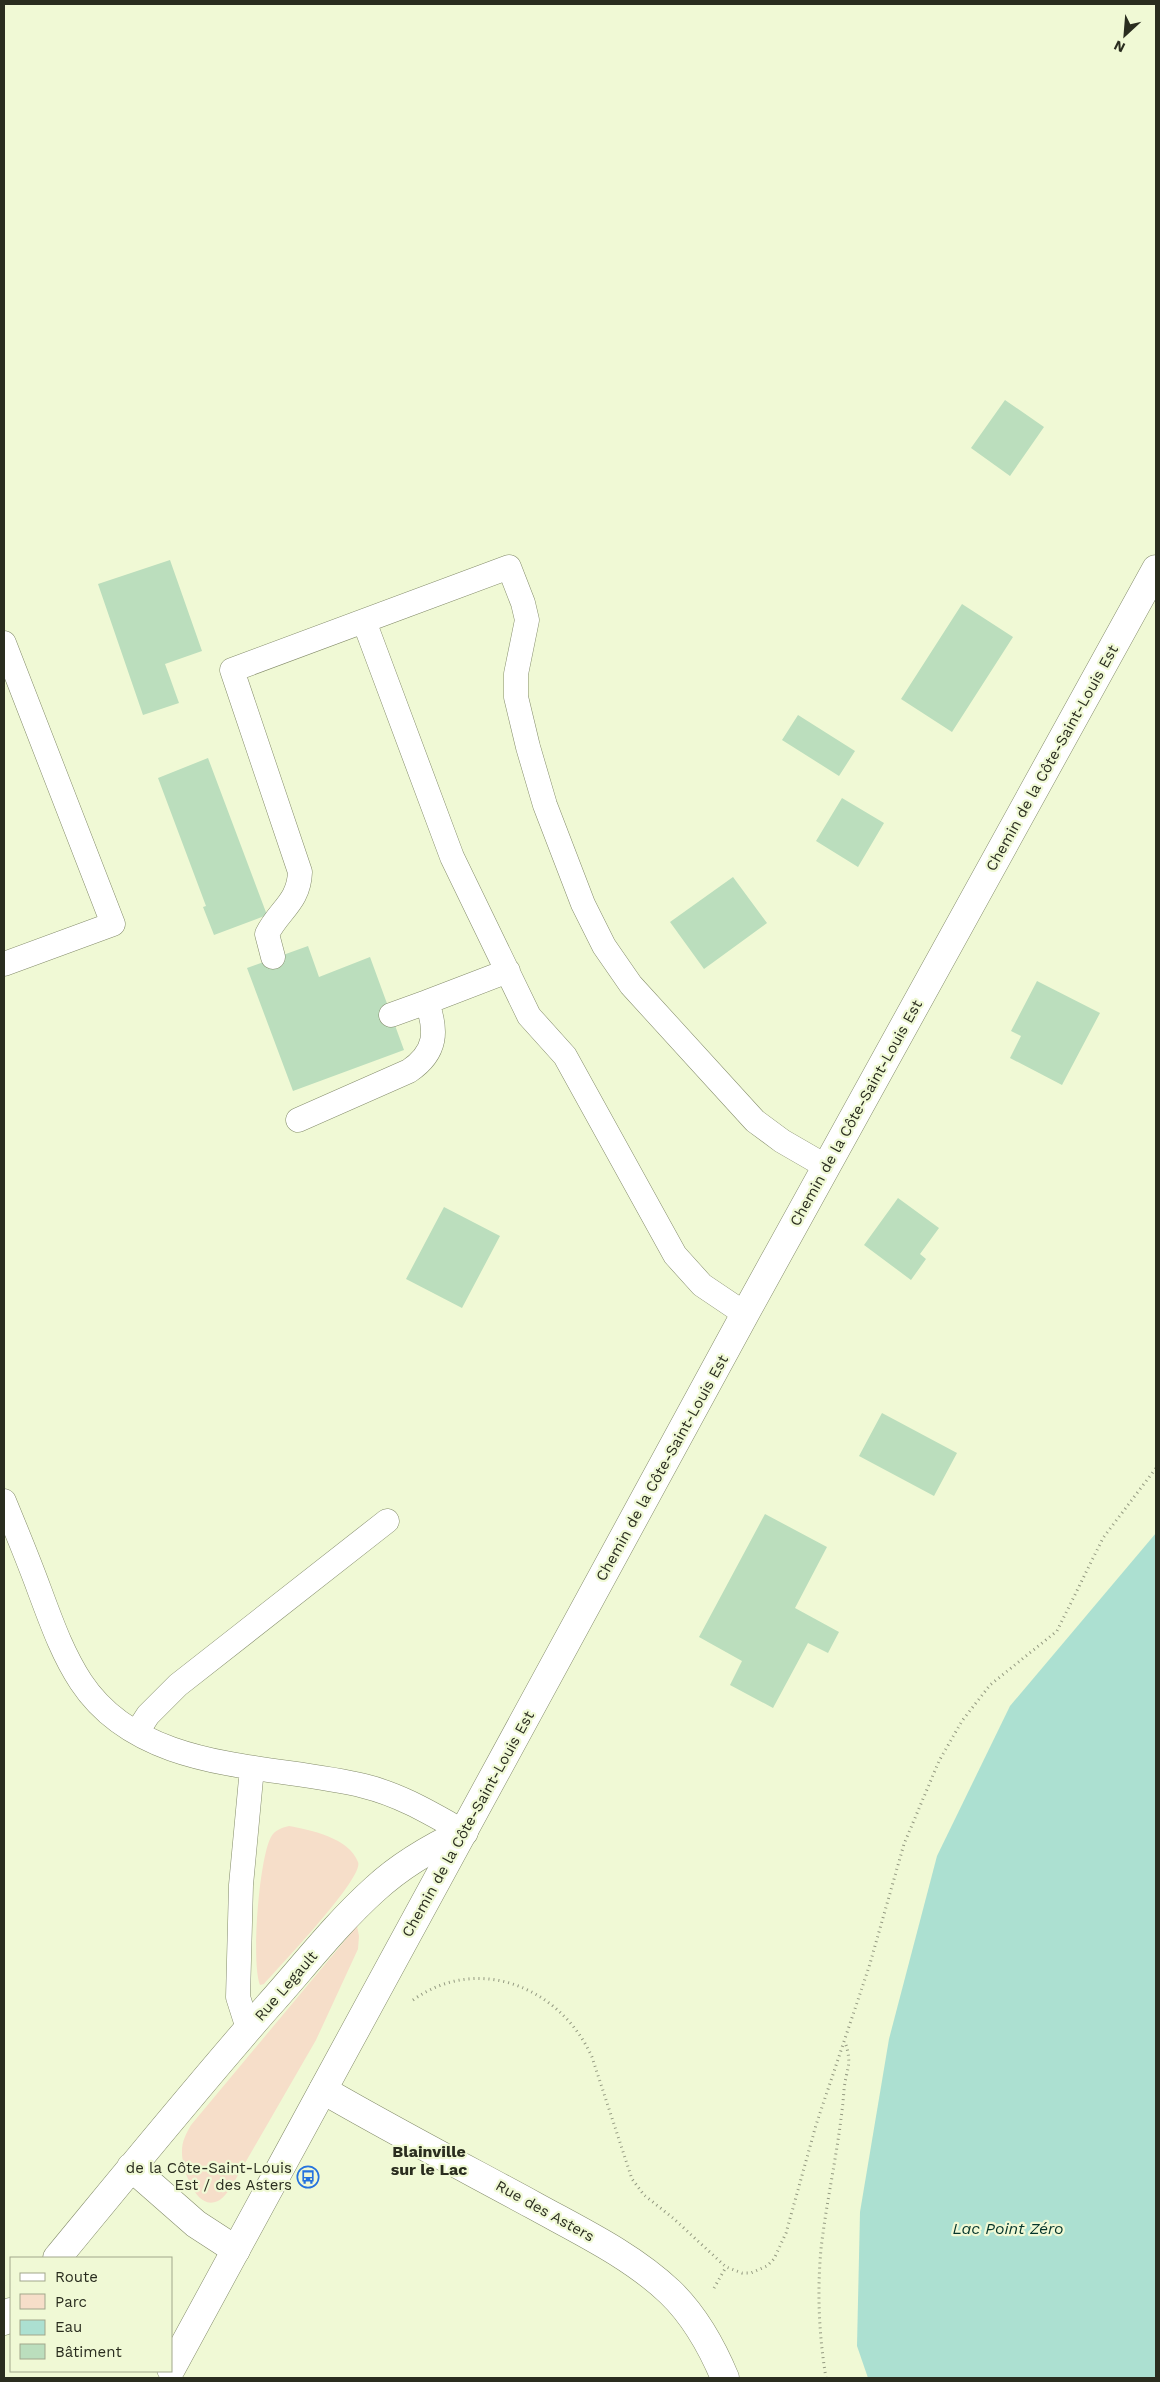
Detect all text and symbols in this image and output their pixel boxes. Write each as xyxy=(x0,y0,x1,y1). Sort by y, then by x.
north arrow xyxy=(1100,10,1150,60)
text: N xyxy=(1111,37,1127,56)
street label: Chemin de la Côte-Saint-Louis Est xyxy=(982,641,1122,874)
street label: Chemin de la Côte-Saint-Louis Est xyxy=(786,996,926,1229)
street label: Chemin de la Côte-Saint-Louis Est xyxy=(592,1351,732,1584)
street label: Chemin de la Côte-Saint-Louis Est xyxy=(398,1707,538,1940)
street label: Rue Legault xyxy=(251,1947,322,2025)
district label: Blainville sur le Lac xyxy=(391,2142,467,2179)
place label: de la Côte-Saint-Louis Est / des Asters xyxy=(126,2159,292,2194)
bus stop icon: de la Côte-Saint-Louis Est / des Asters xyxy=(296,2165,320,2189)
street label: Rue des Asters xyxy=(493,2177,597,2246)
water label: Lac Point Zéro xyxy=(952,2219,1064,2238)
legend xyxy=(10,2257,172,2372)
text: Route xyxy=(55,2268,98,2286)
text: Parc xyxy=(55,2293,87,2311)
text: Eau xyxy=(55,2318,82,2336)
text: Bâtiment xyxy=(55,2343,122,2361)

